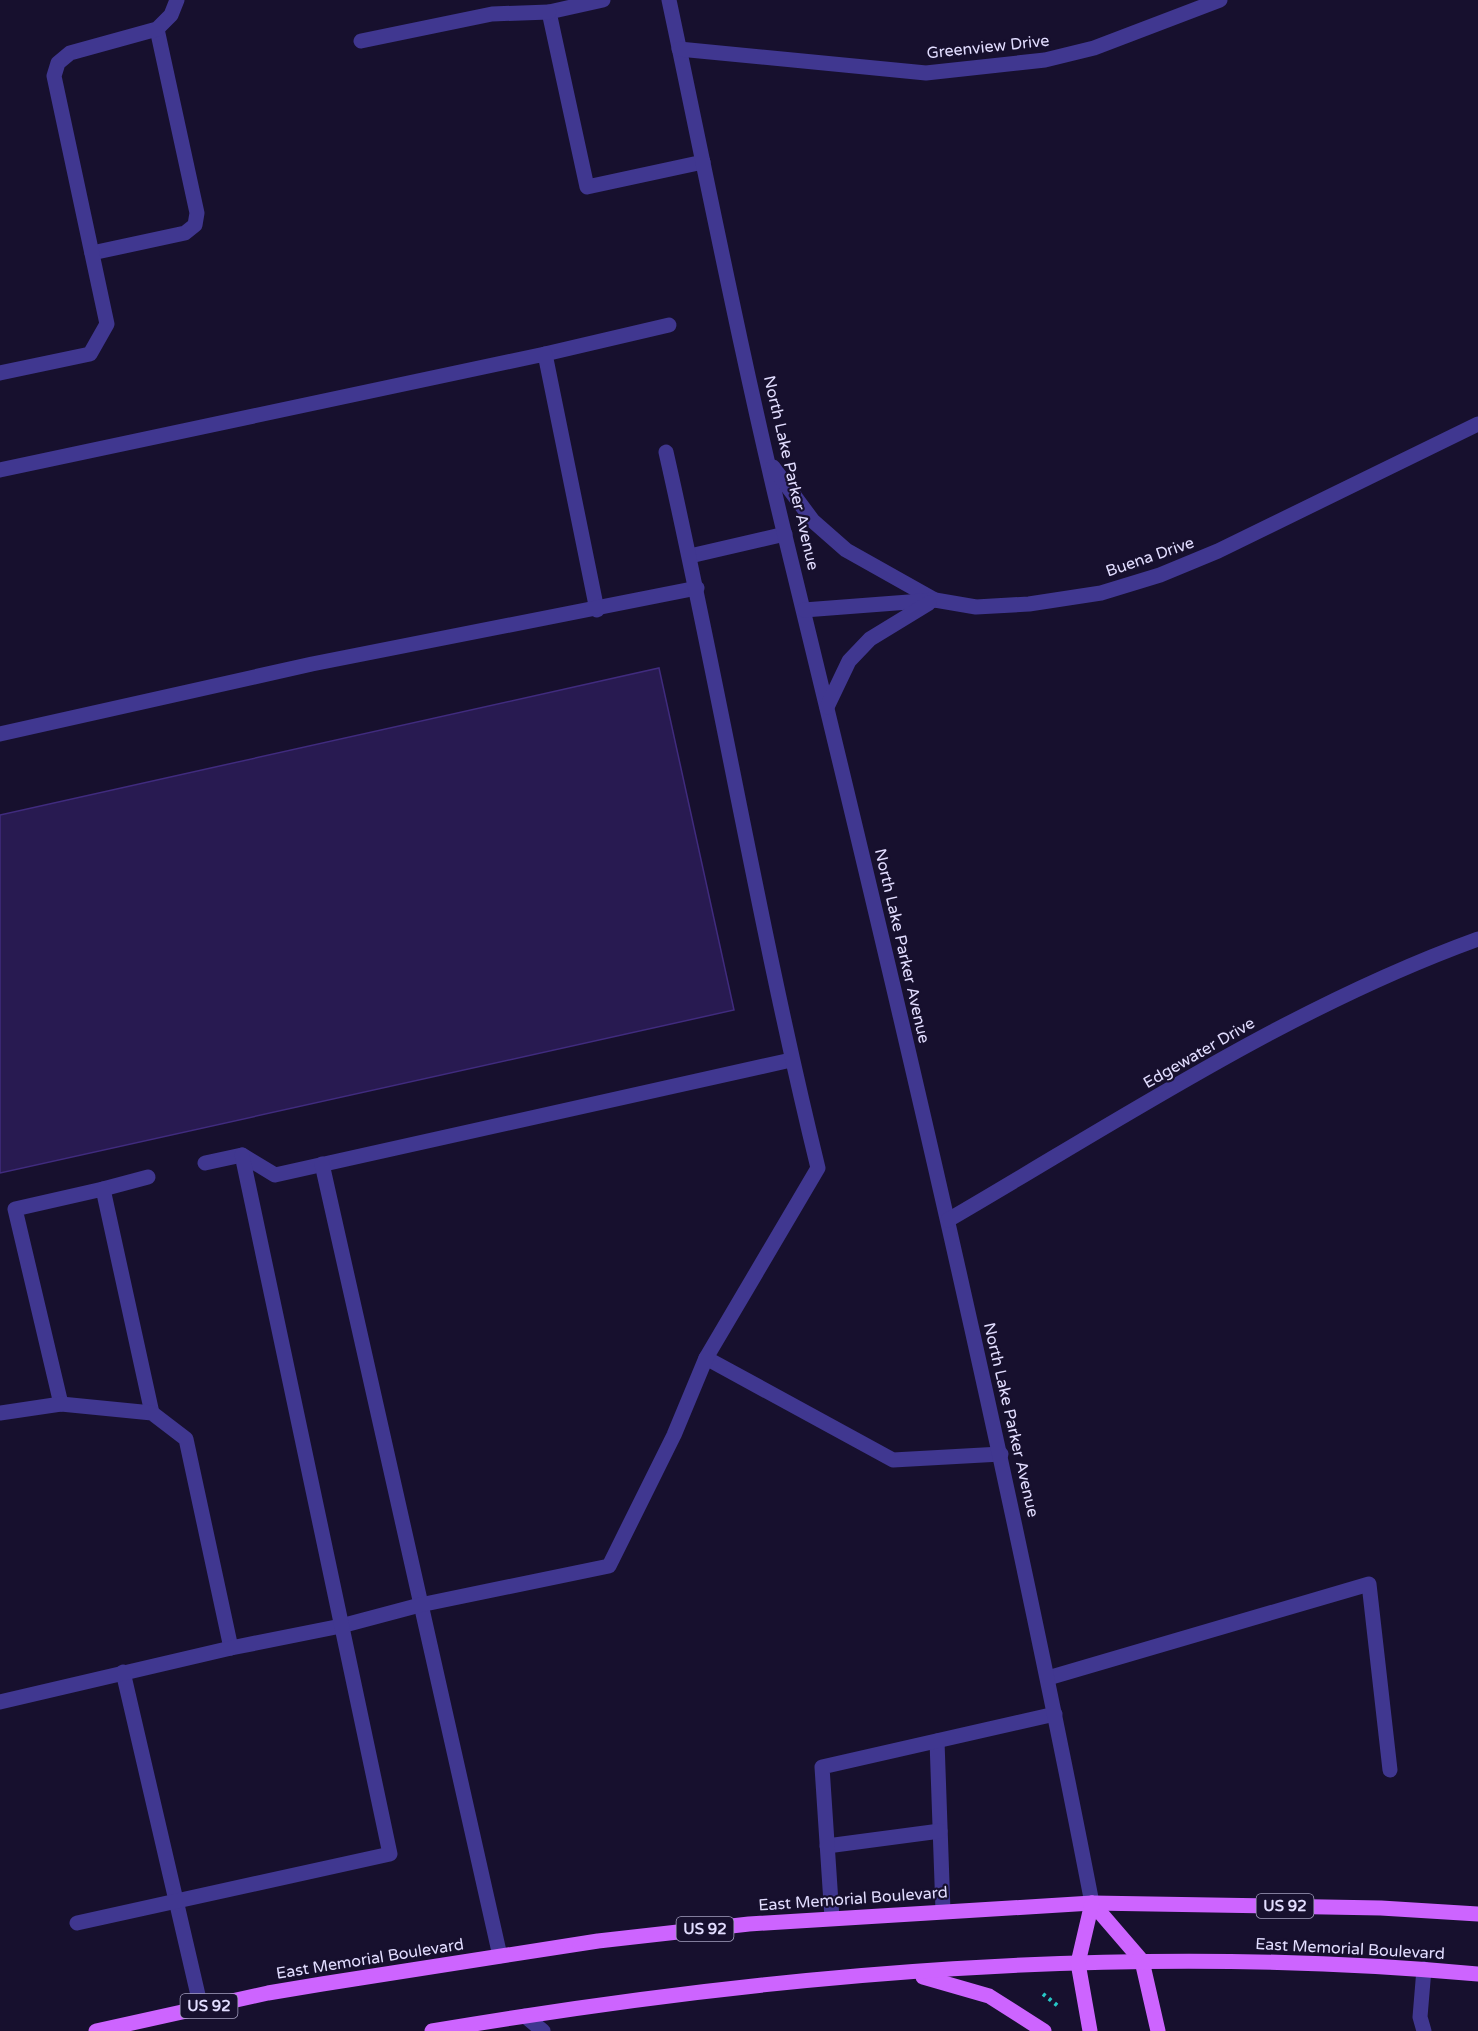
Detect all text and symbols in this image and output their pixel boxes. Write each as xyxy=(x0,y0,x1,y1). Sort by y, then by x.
street label: Greenview Drive xyxy=(926,31,1050,63)
street label: North Lake Parker Avenue xyxy=(759,374,823,572)
street label: Buena Drive xyxy=(1103,533,1197,581)
street label: North Lake Parker Avenue xyxy=(870,847,934,1045)
street label: Edgewater Drive xyxy=(1140,1013,1258,1093)
street label: North Lake Parker Avenue xyxy=(979,1321,1043,1519)
street label: East Memorial Boulevard xyxy=(758,1882,948,1916)
road number: US 92 xyxy=(1256,1894,1314,1918)
road number: US 92 xyxy=(676,1917,734,1941)
street label: East Memorial Boulevard xyxy=(275,1934,465,1984)
street label: East Memorial Boulevard xyxy=(1255,1934,1445,1964)
road number: US 92 xyxy=(180,1994,238,2018)

